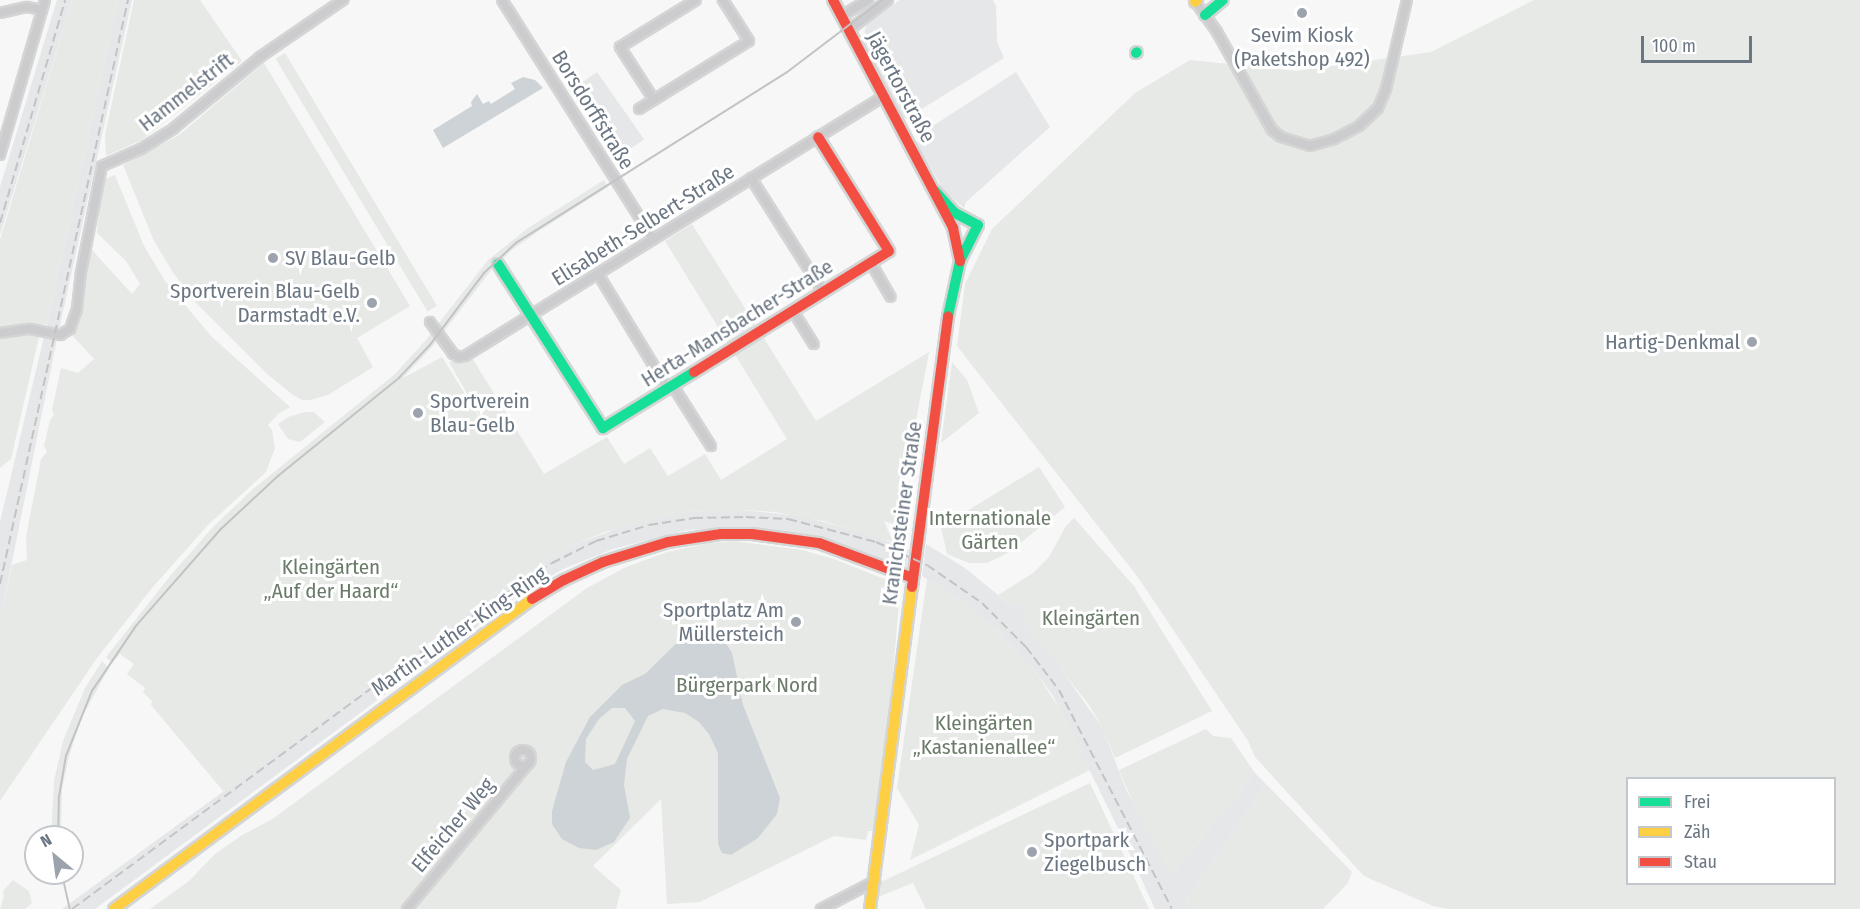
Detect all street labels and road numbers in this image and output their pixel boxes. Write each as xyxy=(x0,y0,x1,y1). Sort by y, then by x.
street label: Jägertorstraße xyxy=(861,27,941,147)
street label: Borsdorffstraße xyxy=(546,46,640,174)
street label: Hammelstrift xyxy=(134,47,238,137)
street label: Elisabeth-Selbert-Straße xyxy=(547,159,739,291)
street label: Herta-Mansbacher-Straße xyxy=(636,254,838,392)
street label: Kranichsteiner Straße xyxy=(877,420,927,606)
street label: Martin-Luther-King-Ring xyxy=(366,561,552,701)
street label: Elfeicher Weg xyxy=(406,773,500,877)

